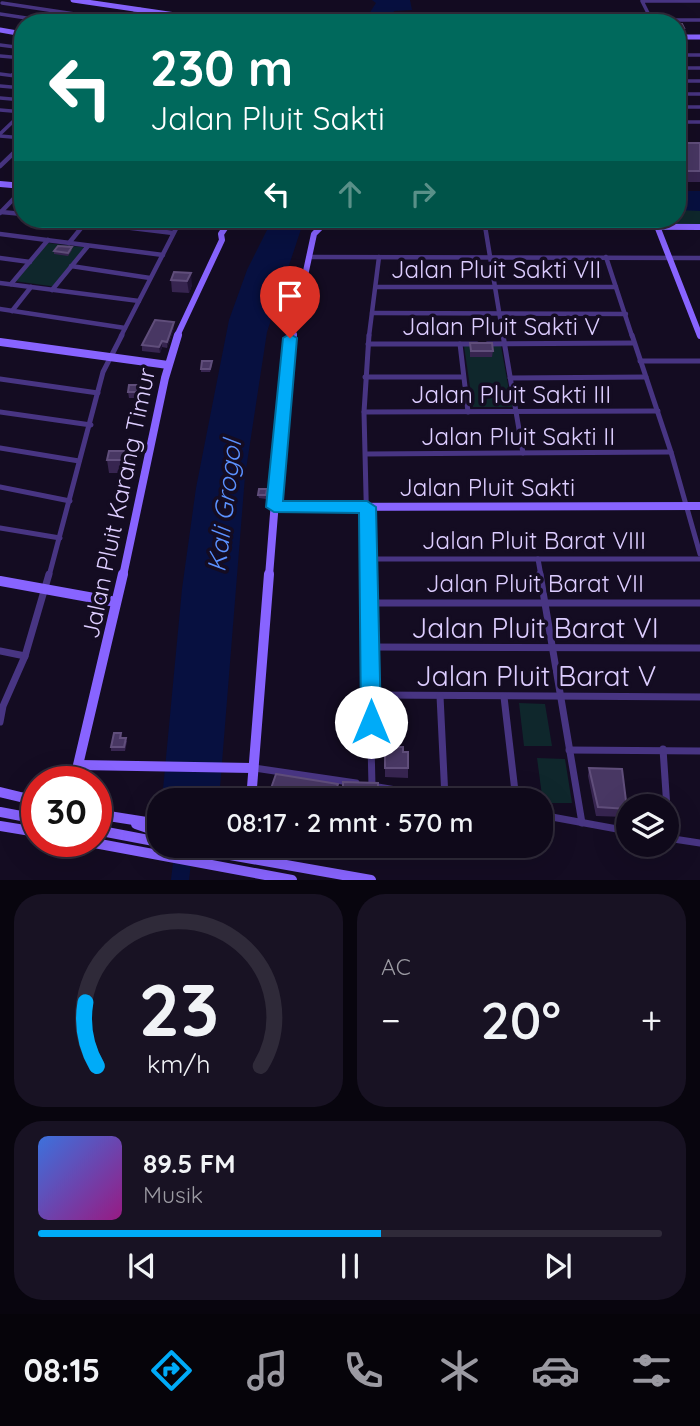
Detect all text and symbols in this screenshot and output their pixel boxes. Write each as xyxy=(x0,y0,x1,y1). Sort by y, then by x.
text: 230 m xyxy=(150,37,293,98)
icon: left xyxy=(35,42,126,133)
text: Jalan Pluit Sakti xyxy=(150,98,385,138)
icon: left xyxy=(258,175,296,213)
icon: ahead xyxy=(331,175,369,213)
icon: right xyxy=(404,175,442,213)
street label: Jalan Pluit Sakti VII xyxy=(391,254,601,284)
pin xyxy=(260,266,320,338)
icon: arrive xyxy=(271,277,309,315)
street label: Jalan Pluit Sakti V xyxy=(402,311,600,341)
street label: Jalan Pluit Karang Timur xyxy=(75,365,161,641)
street label: Jalan Pluit Sakti III xyxy=(411,379,611,409)
street label: Jalan Pluit Sakti II xyxy=(421,421,615,451)
water label: Kali Grogol xyxy=(200,435,249,574)
street label: Jalan Pluit Sakti xyxy=(399,472,575,502)
street label: Jalan Pluit Barat VIII xyxy=(422,525,646,555)
street label: Jalan Pluit Barat VII xyxy=(426,568,644,598)
street label: Jalan Pluit Barat VI xyxy=(411,610,659,645)
street label: Jalan Pluit Barat V xyxy=(416,658,656,693)
position arrow xyxy=(334,685,408,759)
speed limit sign: 30 xyxy=(21,766,112,857)
map controls xyxy=(616,794,679,857)
button: layers xyxy=(616,794,679,857)
text: 08:17 · 2 mnt · 570 m xyxy=(226,806,474,839)
text: AC xyxy=(381,952,411,981)
text: 23 xyxy=(138,964,219,1055)
text: 20° xyxy=(480,987,561,1052)
text: − xyxy=(381,996,401,1044)
text: + xyxy=(641,996,662,1044)
text: km/h xyxy=(147,1048,210,1079)
text: 89.5 FM xyxy=(143,1147,236,1180)
text: Musik xyxy=(143,1180,203,1209)
icon: previous xyxy=(123,1247,161,1285)
icon: pause xyxy=(331,1247,369,1285)
icon: next xyxy=(539,1247,577,1285)
icon: directions xyxy=(147,1346,196,1395)
icon: music xyxy=(243,1346,292,1395)
icon: phone xyxy=(339,1346,388,1395)
icon: climate xyxy=(435,1346,484,1395)
icon: car xyxy=(531,1346,580,1395)
icon: filters xyxy=(627,1346,676,1395)
text: 08:15 xyxy=(24,1350,100,1390)

